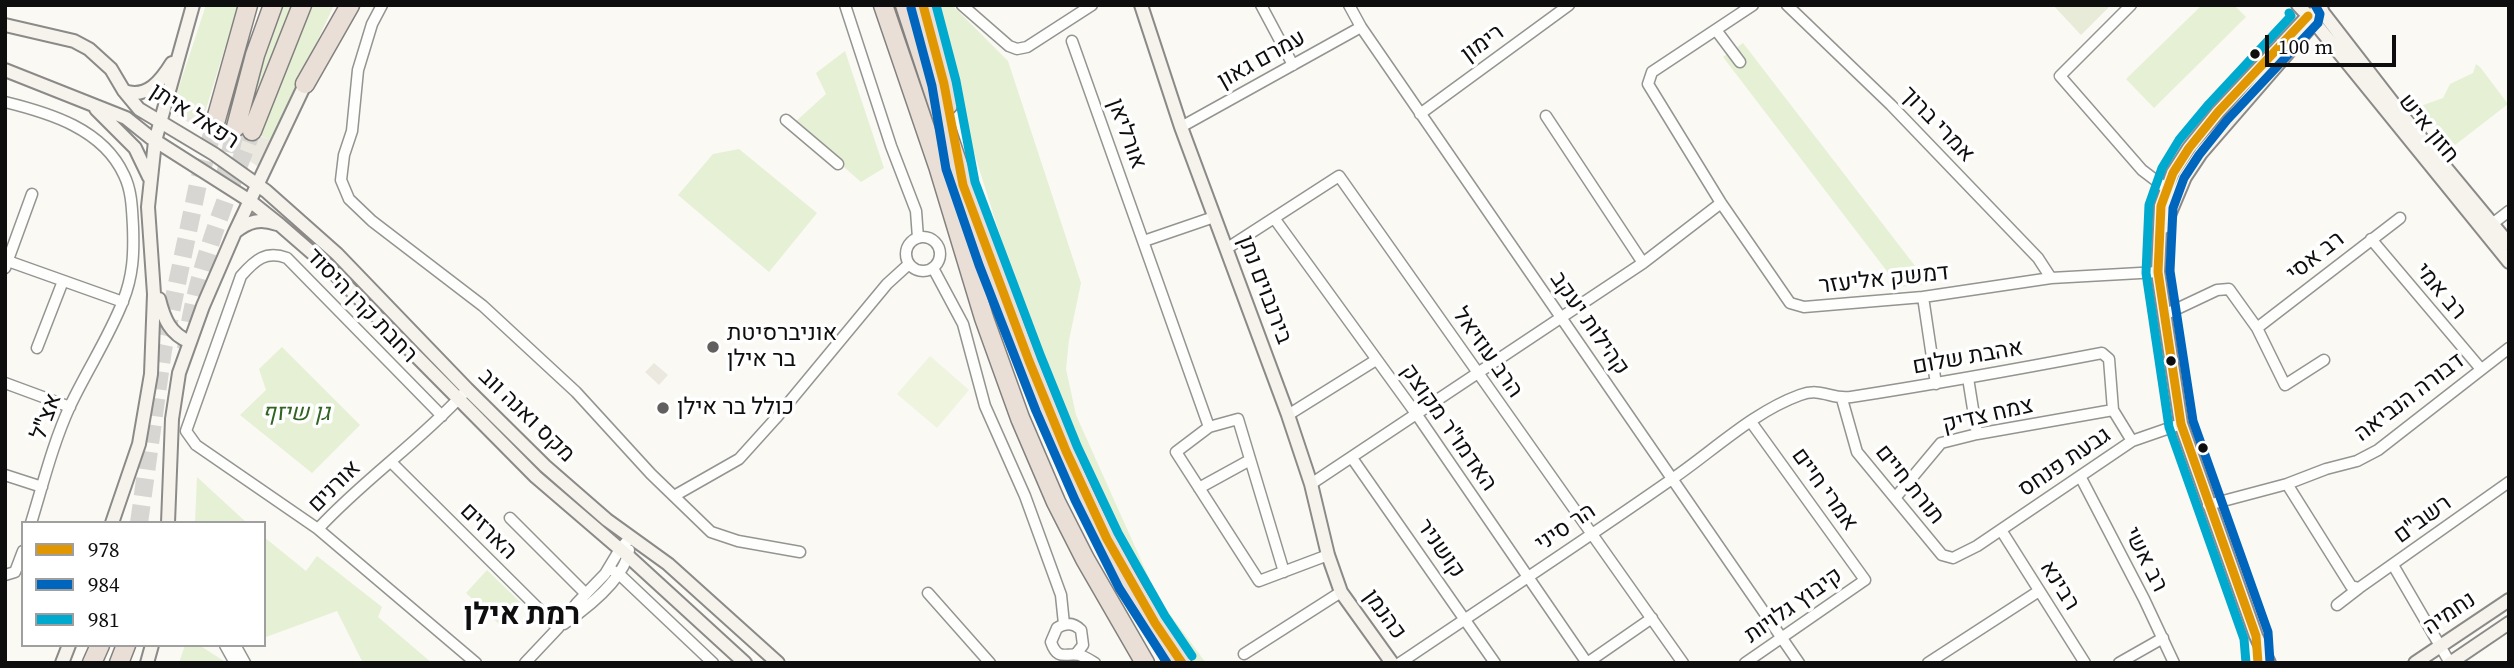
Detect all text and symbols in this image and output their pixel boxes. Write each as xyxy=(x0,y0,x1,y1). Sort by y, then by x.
street label: רימון xyxy=(1456,19,1510,69)
scale bar xyxy=(2269,21,2400,65)
street label: עמרם גאון xyxy=(1213,25,1311,95)
text: 100 m xyxy=(2278,32,2333,61)
unlabelled marker xyxy=(2248,47,2262,61)
street label: רפאל איתן xyxy=(144,78,244,156)
street label: אמרי ברוך xyxy=(1894,81,1980,169)
street label: חזון איש xyxy=(2392,89,2464,169)
street label: אורליאן xyxy=(1101,95,1151,173)
street label: רב אסי xyxy=(2282,226,2350,288)
street label: בירנבוים נתן xyxy=(1231,232,1297,348)
street label: רחבת קרן היסוד xyxy=(299,243,423,369)
street label: רב אמי xyxy=(2409,258,2471,326)
street label: דמשק אליעזר xyxy=(1818,259,1950,301)
street label: קהילות יעקב xyxy=(1543,267,1635,381)
street label: הרב עוזיאל xyxy=(1446,302,1528,404)
place label: אוניברסיטת בר אילן xyxy=(727,320,837,374)
street label: אהבת שלום xyxy=(1911,335,2025,381)
marker: אוניברסיטת בר אילן xyxy=(705,339,721,355)
street label: דבורה הנביאה xyxy=(2350,348,2470,448)
unlabelled marker xyxy=(2164,354,2178,368)
street label: האדמו"ר מקוצק xyxy=(1394,359,1502,497)
street label: מקס ואנה ווב xyxy=(472,363,580,469)
street label: אצ"ל xyxy=(26,390,68,444)
street label: צמח צדיק xyxy=(1940,392,2036,440)
place label: כולל בר אילן xyxy=(677,394,794,422)
park label: גן שיזף xyxy=(262,400,330,428)
marker: כולל בר אילן xyxy=(655,400,671,416)
street label: גבעת פנחס xyxy=(2014,422,2116,504)
street label: תורת חיים xyxy=(1869,440,1949,530)
unlabelled marker xyxy=(2196,441,2210,455)
street label: אמרי חיים xyxy=(1785,443,1863,537)
street label: אורנים xyxy=(303,455,367,519)
street label: רשב"ם xyxy=(2389,490,2457,550)
street label: הארזים xyxy=(454,498,522,566)
street label: הר סיני xyxy=(1530,498,1602,558)
street label: קושניר xyxy=(1410,514,1470,584)
legend xyxy=(21,521,266,647)
street label: רב אשי xyxy=(2117,523,2173,597)
text: 978 xyxy=(88,535,120,564)
street label: רבינא xyxy=(2033,556,2085,616)
street label: קיבוץ גלויות xyxy=(1740,562,1848,650)
text: 984 xyxy=(88,570,120,599)
street label: כהנמן xyxy=(1357,584,1411,646)
street label: נחמיה xyxy=(2419,587,2481,641)
district label: רמת אילן xyxy=(464,598,580,634)
text: 981 xyxy=(88,605,120,634)

